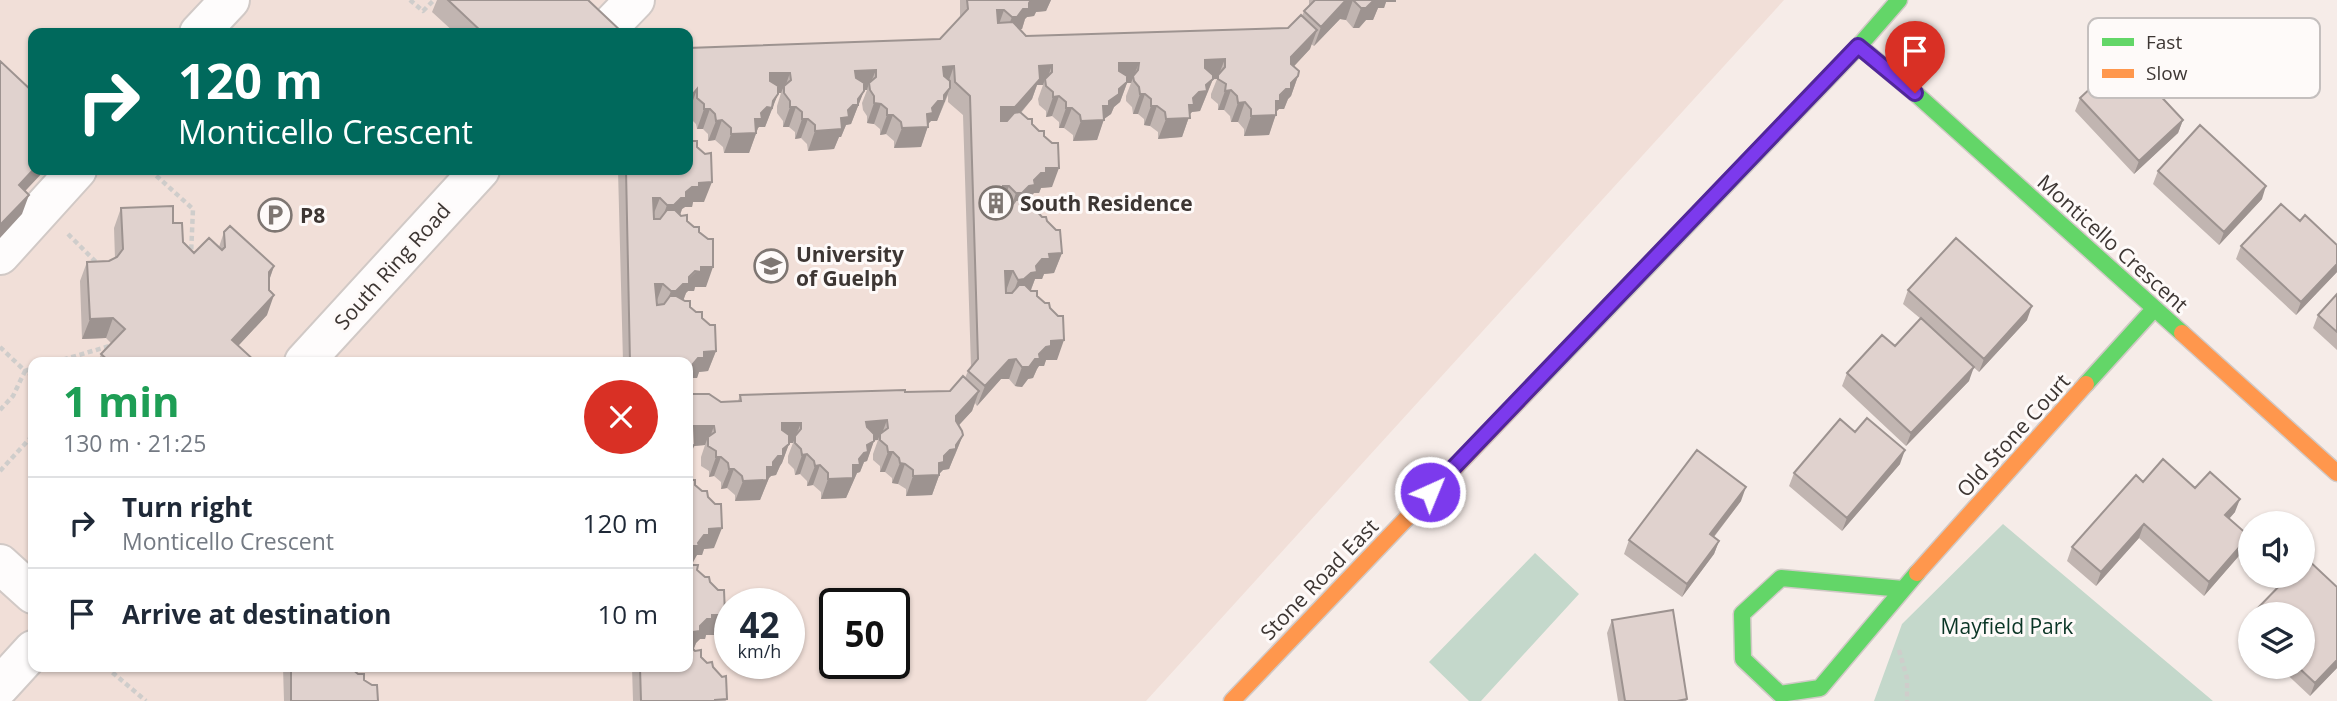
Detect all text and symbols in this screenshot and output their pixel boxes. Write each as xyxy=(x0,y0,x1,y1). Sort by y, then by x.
legend xyxy=(2088,18,2320,98)
pin xyxy=(1885,21,1945,93)
text: Fast xyxy=(2146,29,2182,55)
icon: arrive xyxy=(1896,32,1934,70)
text: 120 m xyxy=(178,47,323,113)
icon: right xyxy=(63,56,154,147)
text: Slow xyxy=(2146,60,2188,86)
text: Monticello Crescent xyxy=(178,110,473,153)
street label: Monticello Crescent xyxy=(2032,168,2194,318)
building icon: South Residence xyxy=(977,184,1015,222)
place label: South Residence xyxy=(1020,189,1193,217)
parking icon: P8 xyxy=(256,196,294,234)
street label: South Ring Road xyxy=(328,197,456,335)
place label: P8 xyxy=(300,201,325,229)
place label: University of Guelph xyxy=(796,240,904,292)
school or university icon: University of Guelph xyxy=(752,247,790,285)
street label: Old Stone Court xyxy=(1950,367,2076,503)
text: 1 min xyxy=(63,372,180,429)
button: close xyxy=(584,380,658,454)
text: 130 m · 21:25 xyxy=(63,427,206,459)
position arrow xyxy=(1393,455,1467,529)
text: Turn right xyxy=(122,489,253,525)
icon: right xyxy=(63,504,101,542)
text: 120 m xyxy=(583,505,658,541)
map controls xyxy=(2238,511,2315,679)
button: sound xyxy=(2238,511,2315,588)
street label: Stone Road East xyxy=(1254,512,1384,646)
text: Monticello Crescent xyxy=(122,525,334,557)
speed limit sign: 50 xyxy=(819,588,910,679)
icon: arrive xyxy=(63,595,101,633)
text: Arrive at destination xyxy=(122,596,391,632)
text: 10 m xyxy=(597,596,658,632)
text: 42 xyxy=(739,601,780,648)
button: layers xyxy=(2238,602,2315,679)
park label: Mayfield Park xyxy=(1941,612,2073,640)
text: km/h xyxy=(738,639,781,663)

